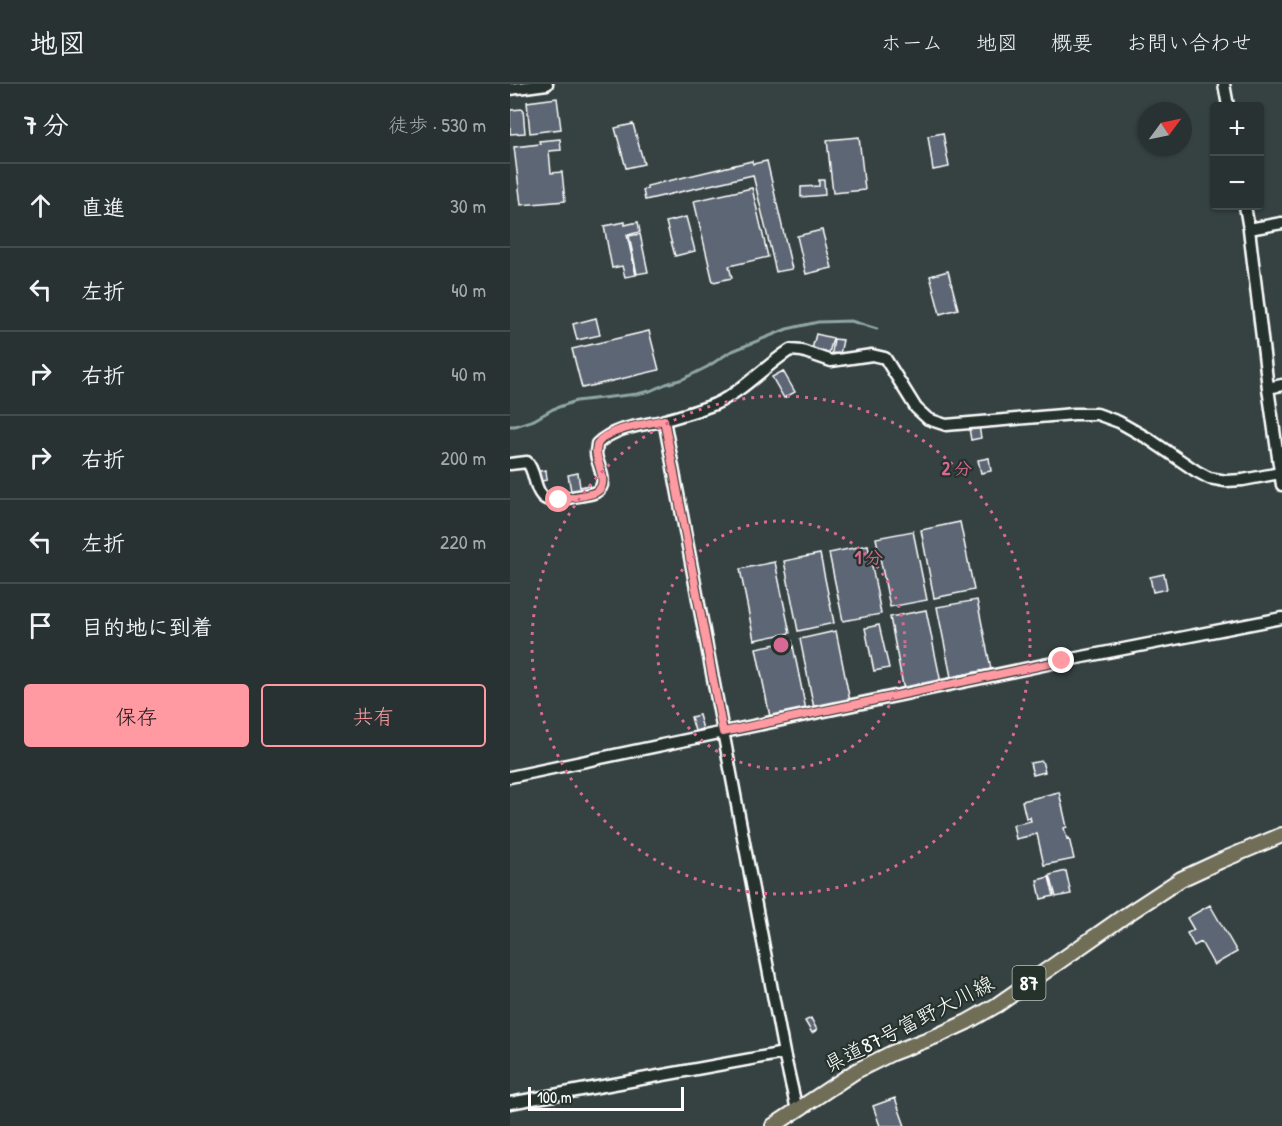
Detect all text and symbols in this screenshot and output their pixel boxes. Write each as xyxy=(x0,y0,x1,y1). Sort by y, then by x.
text: 地図 xyxy=(30,24,86,62)
text: ホーム xyxy=(881,28,943,57)
text: 地図 xyxy=(976,28,1018,57)
text: 概要 xyxy=(1051,28,1093,57)
text: お問い合わせ xyxy=(1126,28,1252,57)
north arrow xyxy=(1138,102,1192,156)
map controls xyxy=(1210,102,1264,210)
button: + xyxy=(1210,102,1264,156)
text: 7 分 xyxy=(24,107,69,142)
text: 徒歩 · 530 m xyxy=(388,111,486,138)
button: − xyxy=(1210,156,1264,210)
icon: ahead xyxy=(24,189,57,222)
text: 直進 xyxy=(81,192,125,222)
text: 30 m xyxy=(450,192,486,219)
icon: left xyxy=(24,273,57,306)
text: 左折 xyxy=(81,276,125,306)
text: 40 m xyxy=(451,276,486,303)
icon: right xyxy=(24,357,57,390)
text: 右折 xyxy=(81,360,125,390)
text: 40 m xyxy=(451,360,486,387)
icon: right xyxy=(24,441,57,474)
text: 右折 xyxy=(81,444,125,474)
text: 200 m xyxy=(441,444,486,471)
text: 2 分 xyxy=(942,456,972,481)
route start xyxy=(545,486,571,512)
icon: left xyxy=(24,525,57,558)
text: 左折 xyxy=(81,528,125,558)
text: 220 m xyxy=(440,528,486,555)
text: 1 分 xyxy=(855,545,883,570)
icon: arrive xyxy=(24,609,57,642)
text: 目的地に到着 xyxy=(81,612,213,642)
centre of rings xyxy=(771,635,791,655)
route end xyxy=(1048,647,1074,673)
button: 保存 xyxy=(24,684,249,747)
button: 共有 xyxy=(261,684,486,747)
road number: 87 xyxy=(1012,966,1046,1000)
street label: 県道87号富野大川線 xyxy=(819,968,999,1079)
scale bar xyxy=(528,1084,684,1112)
text: 100 m xyxy=(537,1086,572,1108)

